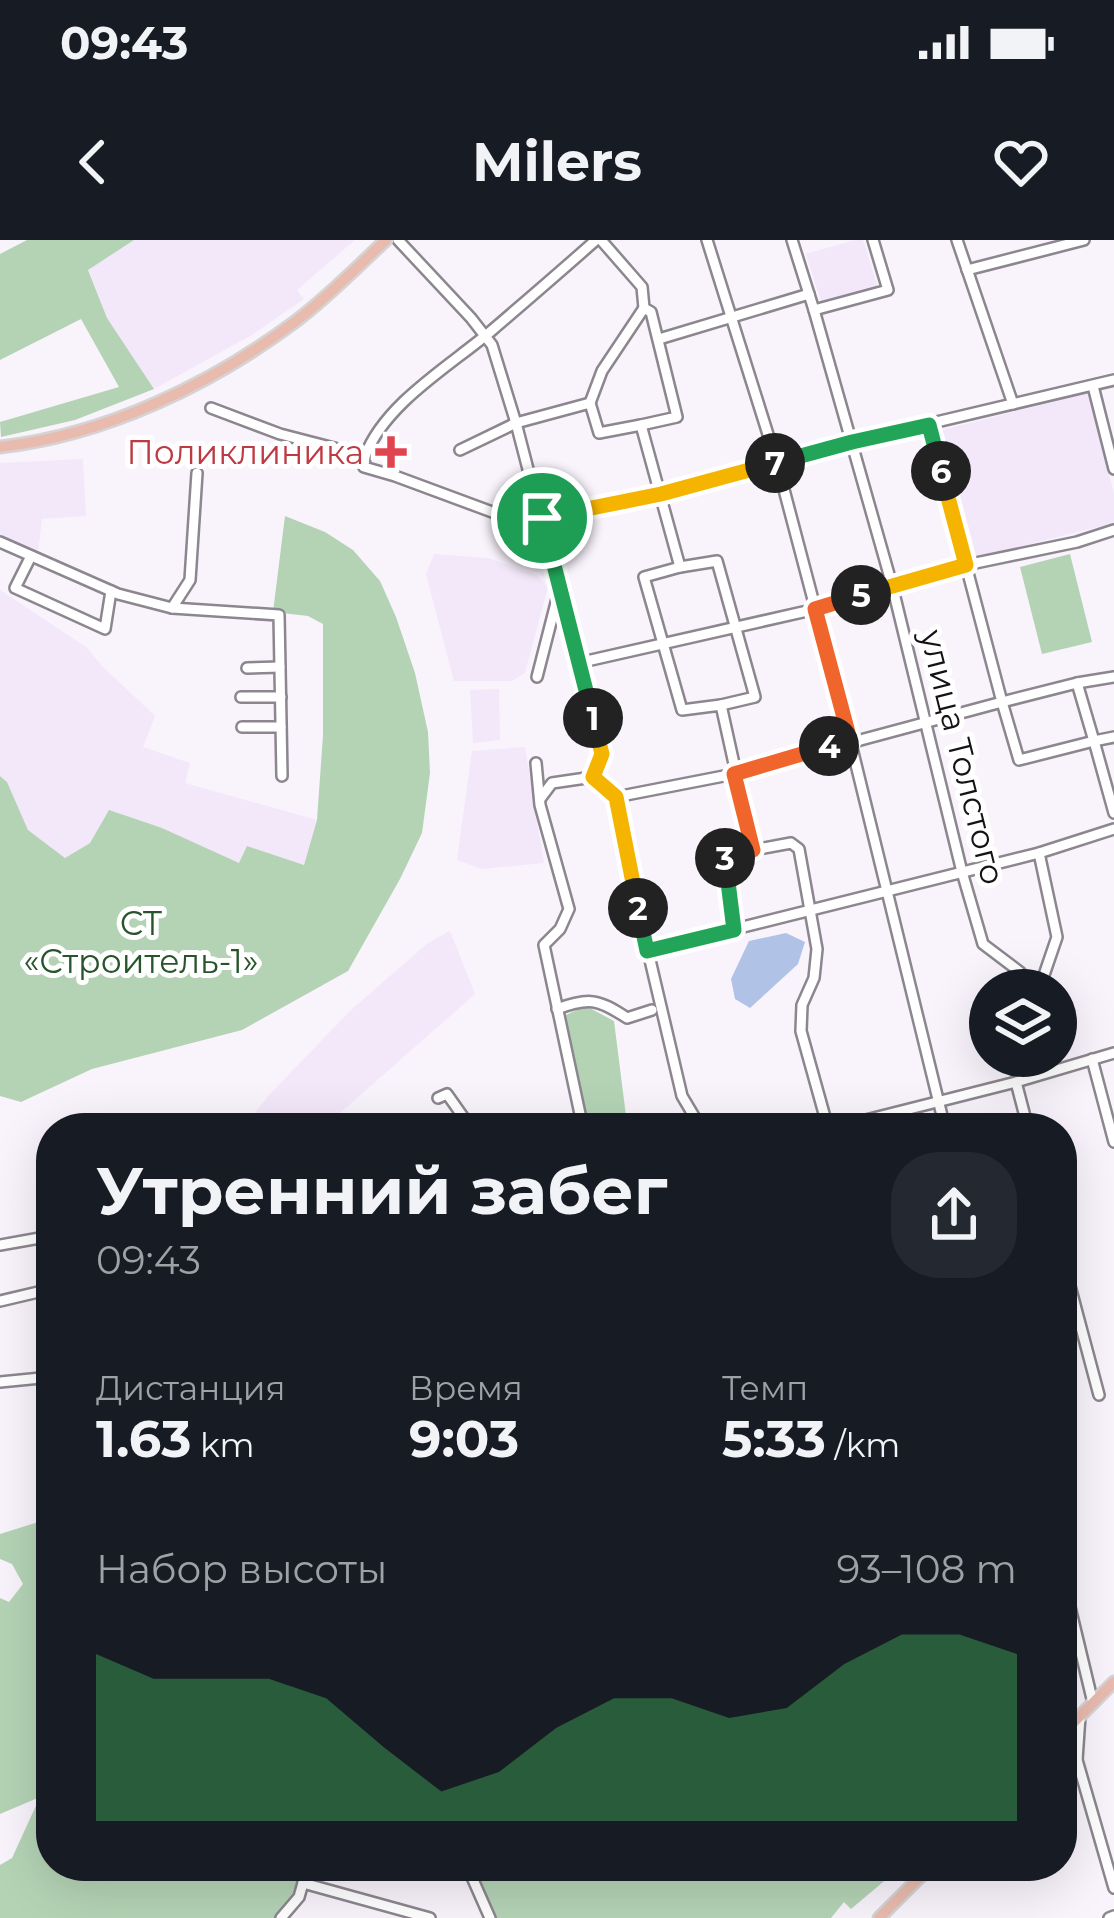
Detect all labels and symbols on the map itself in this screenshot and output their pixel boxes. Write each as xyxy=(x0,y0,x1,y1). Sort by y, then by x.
place label: Поликлиника xyxy=(127,432,364,472)
pin: 7 xyxy=(745,433,805,493)
marker: Поликлиника xyxy=(375,436,407,468)
pin: 6 xyxy=(911,441,971,501)
pin xyxy=(491,467,593,569)
pin: 5 xyxy=(831,565,891,625)
street label: улица Толстого xyxy=(912,625,1014,888)
pin: 1 xyxy=(563,688,623,748)
pin: 4 xyxy=(799,716,859,776)
pin: 3 xyxy=(695,828,755,888)
pin: 2 xyxy=(608,878,668,938)
park label: СТ «Строитель-1» xyxy=(24,903,258,981)

